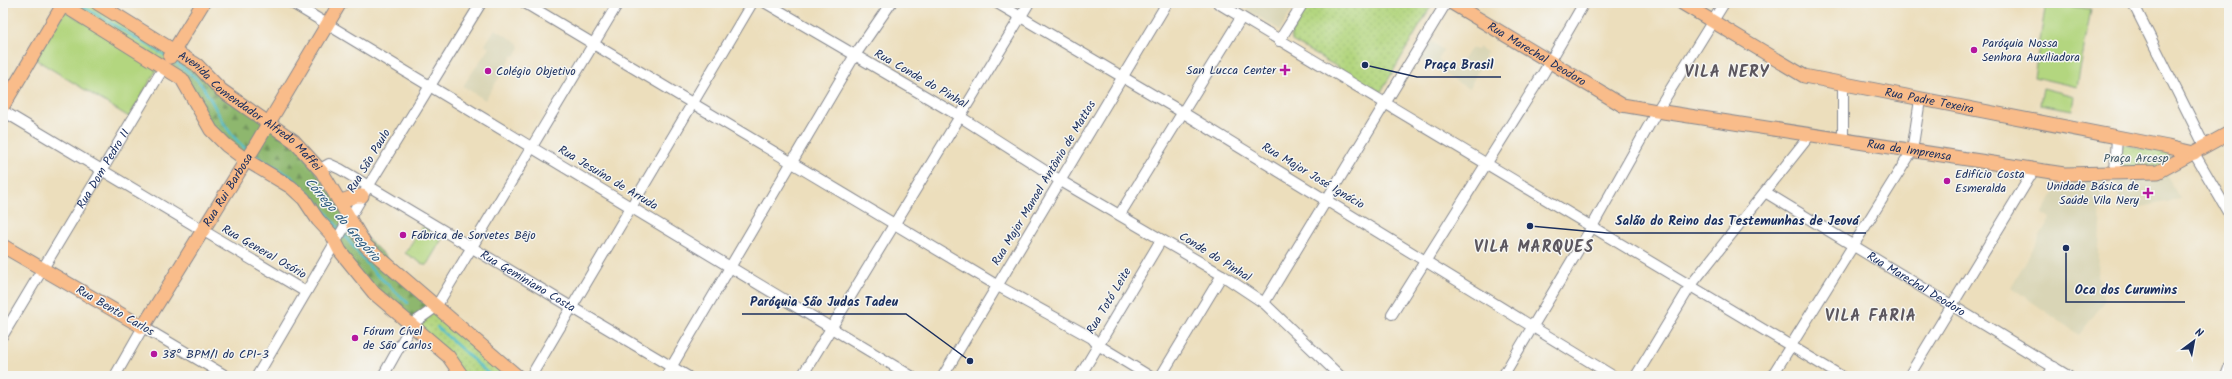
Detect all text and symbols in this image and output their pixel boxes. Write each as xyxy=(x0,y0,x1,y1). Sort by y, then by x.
street label: Rua Marechal Deodoro xyxy=(1484,17,1590,91)
place label: Paróquia Nossa Senhora Auxiliadora xyxy=(1982,34,2080,67)
street label: Rua Conde do Pinhal xyxy=(871,44,971,114)
marker: Paróquia Nossa Senhora Auxiliadora xyxy=(1969,45,1979,55)
street label: Avenida Comendador Alfredo Maffei xyxy=(174,46,327,176)
callout: Praça Brasil xyxy=(1417,52,1501,77)
text: Praça Brasil xyxy=(1425,55,1494,76)
district label: VILA NERY xyxy=(1685,60,1769,85)
place label: San Lucca Center xyxy=(1186,61,1277,80)
place label: Colégio Objetivo xyxy=(496,62,576,81)
marker: San Lucca Center xyxy=(1279,64,1291,76)
marker: Colégio Objetivo xyxy=(483,66,493,76)
street label: Rua Padre Texeira xyxy=(1883,82,1976,119)
street label: Rua Major Manoel Antônio de Mattos xyxy=(987,97,1101,269)
street label: Rua Dom Pedro II xyxy=(71,125,134,212)
street label: Rua São Paulo xyxy=(342,125,396,197)
street label: Rua da Imprensa xyxy=(1866,134,1953,166)
street label: Rua Major José Ignácio xyxy=(1258,138,1368,214)
street label: Rua Jesuíno de Arruda xyxy=(554,141,662,216)
street label: Rua Rui Barbosa xyxy=(198,149,258,230)
park label: Praça Arcesp xyxy=(2104,149,2169,168)
place label: Edifício Costa Esmeralda xyxy=(1955,165,2025,198)
water label: Córrego do Gregório xyxy=(299,173,386,268)
marker: Edifício Costa Esmeralda xyxy=(1942,176,1952,186)
place label: Unidade Básica de Saúde Vila Nery xyxy=(2046,177,2140,210)
marker: Unidade Básica de Saúde Vila Nery xyxy=(2142,187,2154,199)
callout: Salão do Reino das Testemunhas de Jeová xyxy=(1607,208,1866,233)
text: Salão do Reino das Testemunhas de Jeová xyxy=(1615,211,1861,232)
street label: Rua General Osório xyxy=(218,220,310,284)
place label: Fábrica de Sorvetes Bêjo xyxy=(411,226,536,245)
street label: Conde do Pinhal xyxy=(1175,227,1255,287)
marker: Fábrica de Sorvetes Bêjo xyxy=(398,230,408,240)
district label: VILA MARQUES xyxy=(1474,235,1594,260)
street label: Rua Geminiano Costa xyxy=(477,245,580,317)
street label: Rua Marechal Deodoro xyxy=(1863,247,1969,321)
street label: Rua Totó Leite xyxy=(1082,264,1137,338)
callout: Oca dos Curumins xyxy=(2066,277,2185,302)
text: Oca dos Curumins xyxy=(2075,280,2177,301)
street label: Rua Bento Carlos xyxy=(72,281,158,341)
callout: Paróquia São Judas Tadeu xyxy=(742,289,906,314)
text: Paróquia São Judas Tadeu xyxy=(750,292,899,313)
district label: VILA FARIA xyxy=(1825,304,1917,329)
north arrow xyxy=(2174,321,2214,361)
place label: Fórum Cível de São Carlos xyxy=(363,322,432,355)
text: N xyxy=(2191,324,2207,343)
marker: Fórum Cível de São Carlos xyxy=(350,333,360,343)
place label: 38º BPM/I do CPI-3 xyxy=(162,345,269,364)
marker: 38º BPM/I do CPI-3 xyxy=(149,349,159,359)

